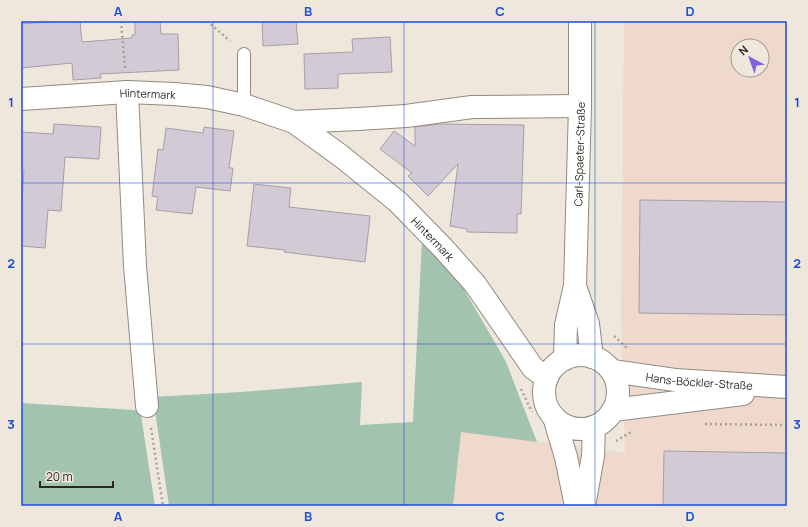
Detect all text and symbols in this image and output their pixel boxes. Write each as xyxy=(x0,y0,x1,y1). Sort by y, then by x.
text: A xyxy=(114,2,123,20)
text: B xyxy=(304,2,312,20)
text: C xyxy=(495,2,505,20)
text: D xyxy=(685,2,695,20)
north arrow xyxy=(730,38,770,78)
text: N xyxy=(735,42,751,58)
street label: Hintermark xyxy=(119,85,177,102)
text: 1 xyxy=(8,93,14,111)
text: 1 xyxy=(794,93,800,111)
street label: Carl-Spaeter-Straße xyxy=(570,101,588,206)
street label: Hintermark xyxy=(408,213,459,264)
text: 2 xyxy=(7,254,15,272)
text: 2 xyxy=(793,254,801,272)
street label: Hans-Böckler-Straße xyxy=(645,368,754,392)
text: 3 xyxy=(7,415,15,433)
text: 3 xyxy=(793,415,801,433)
scale bar xyxy=(40,463,113,489)
text: 20 m xyxy=(46,468,73,485)
text: A xyxy=(114,507,123,525)
text: B xyxy=(304,507,312,525)
text: C xyxy=(495,507,505,525)
text: D xyxy=(685,507,695,525)

